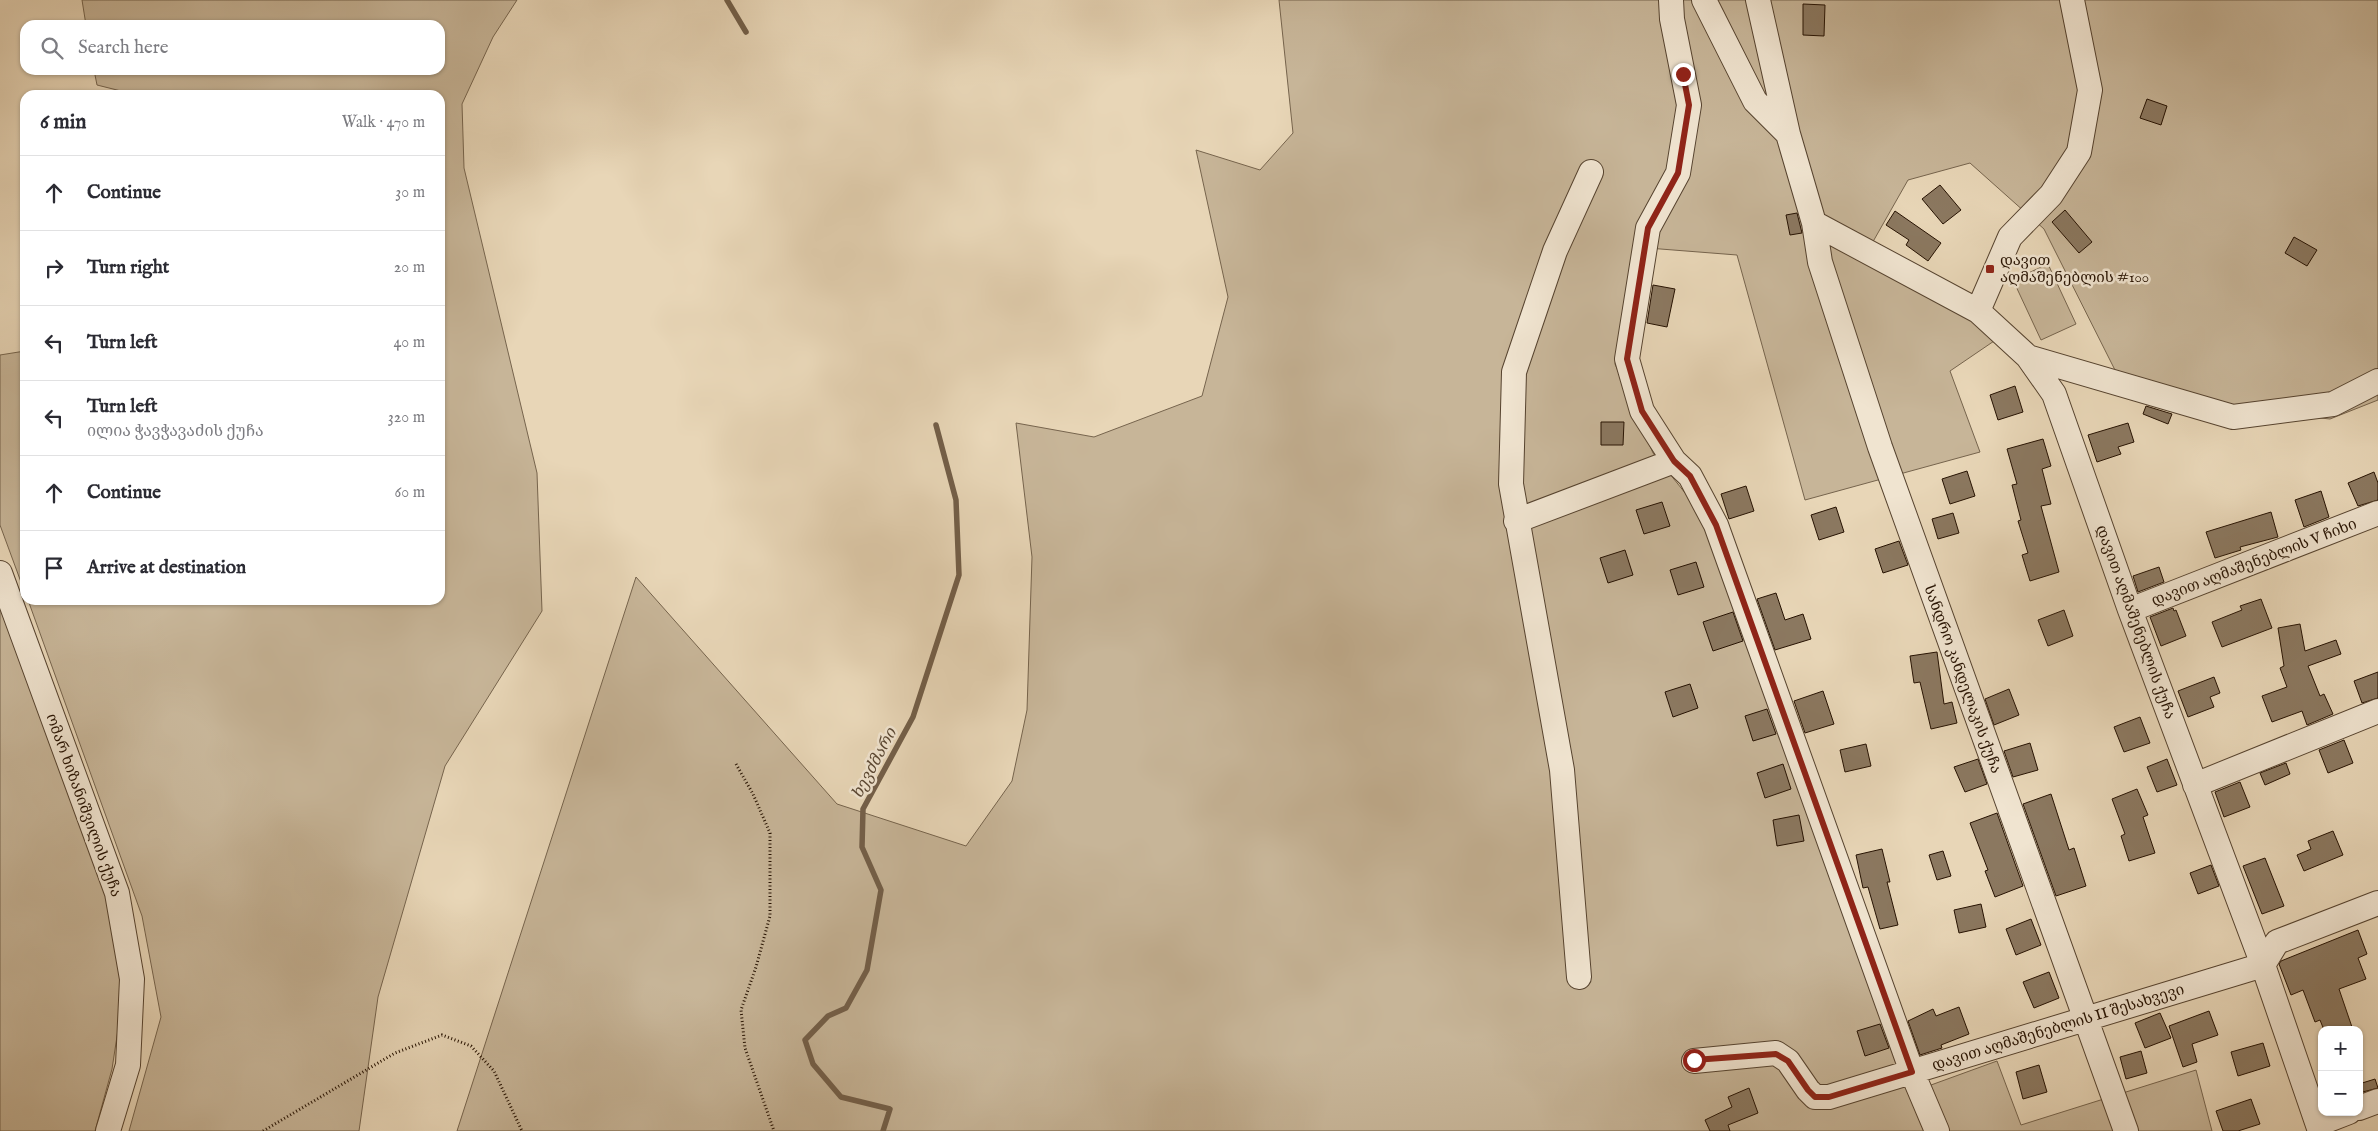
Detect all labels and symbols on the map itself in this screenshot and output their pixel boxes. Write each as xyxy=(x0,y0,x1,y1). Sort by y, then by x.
route end xyxy=(1672,63,1695,86)
place label: დავით აღმაშენებლის #100 xyxy=(2000,251,2149,287)
marker: დავით აღმაშენებლის #100 xyxy=(1984,263,1996,275)
street label: დავით აღმაშენებლის V ჩიხი xyxy=(2149,514,2360,610)
street label: დავით აღმაშენებლის ქუჩა xyxy=(2091,522,2180,722)
street label: სანდრო კანდელაკის ქუჩა xyxy=(1919,582,2006,776)
street label: ომარ ხიზანიშვილის ქუჩა xyxy=(41,711,126,899)
water label: ხევძმარი xyxy=(848,724,902,803)
street label: დავით აღმაშენებლის II შესახვევი xyxy=(1930,980,2187,1075)
route start xyxy=(1683,1049,1706,1072)

